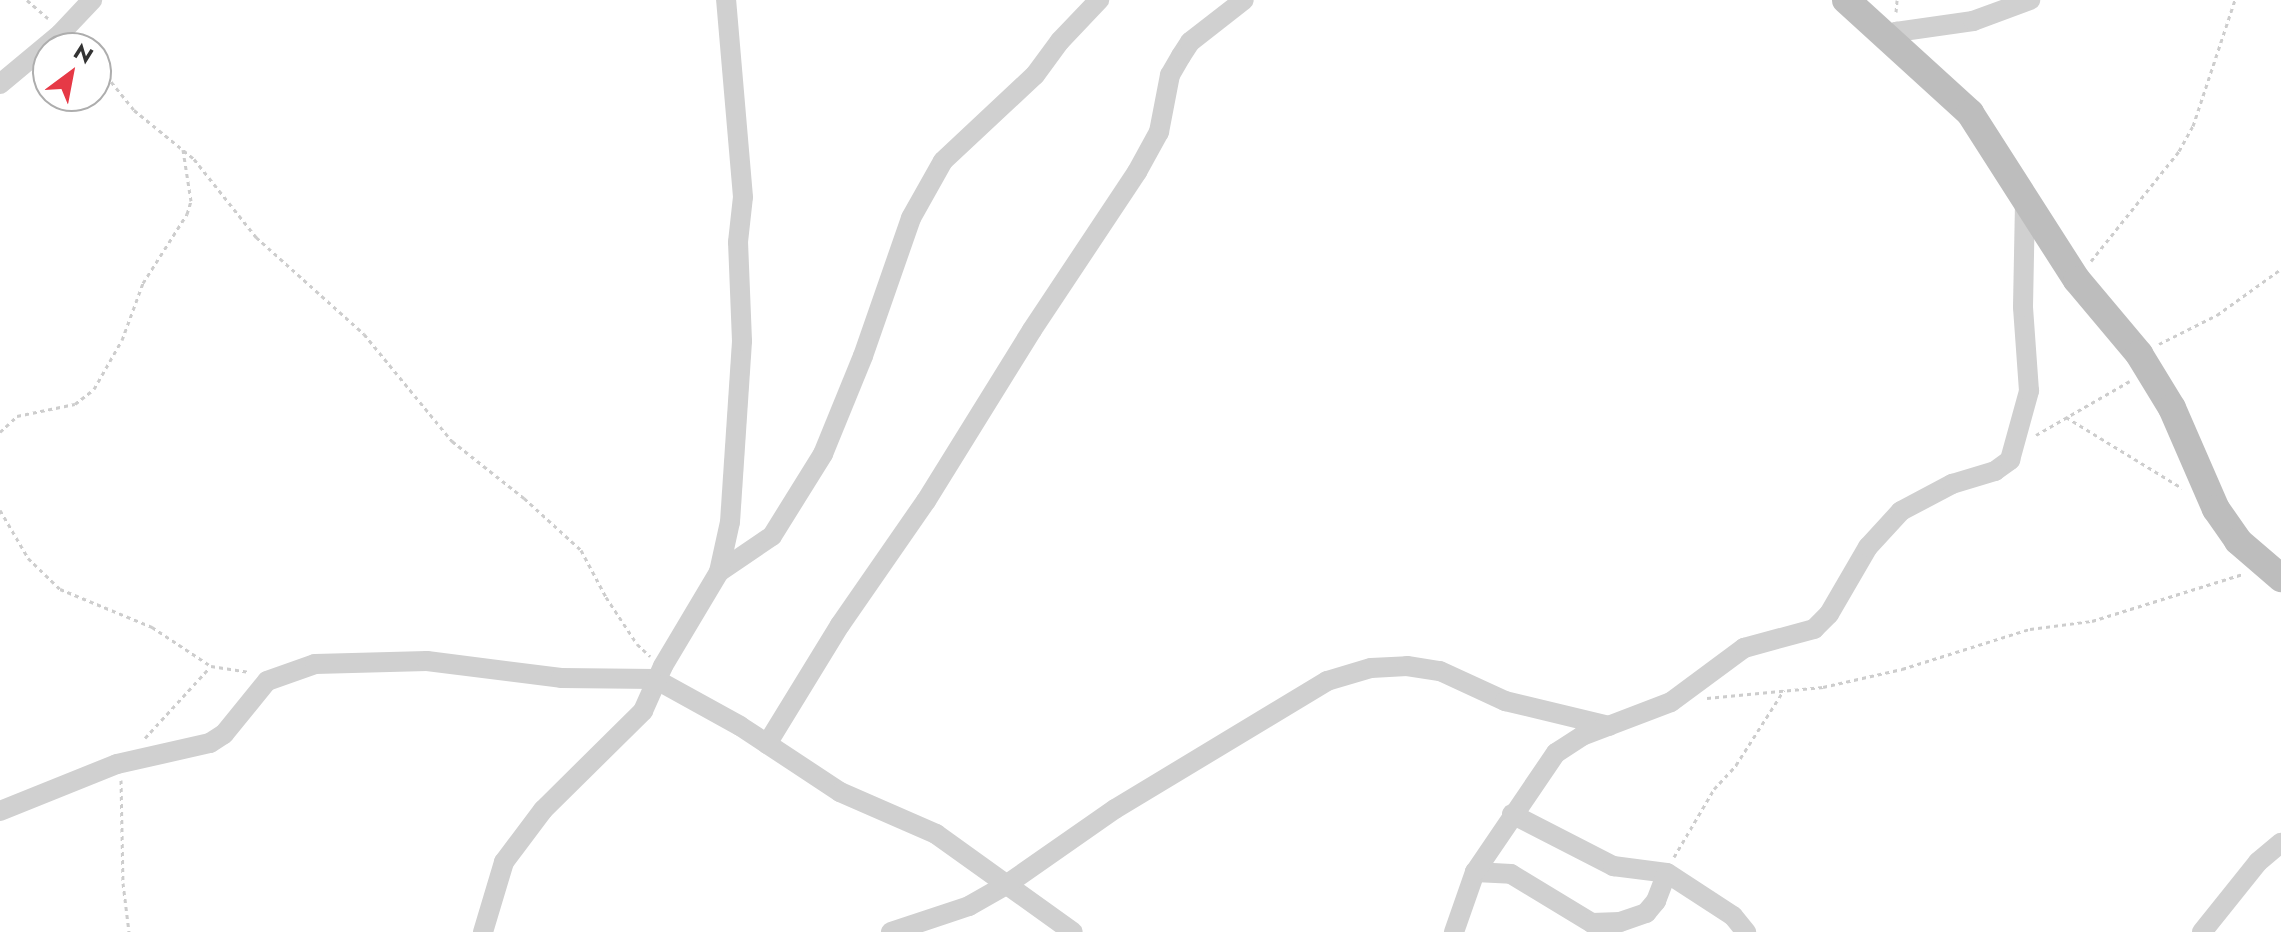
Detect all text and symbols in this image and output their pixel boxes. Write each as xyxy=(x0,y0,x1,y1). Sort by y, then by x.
north arrow xyxy=(32,32,112,112)
text: N xyxy=(68,35,100,72)

